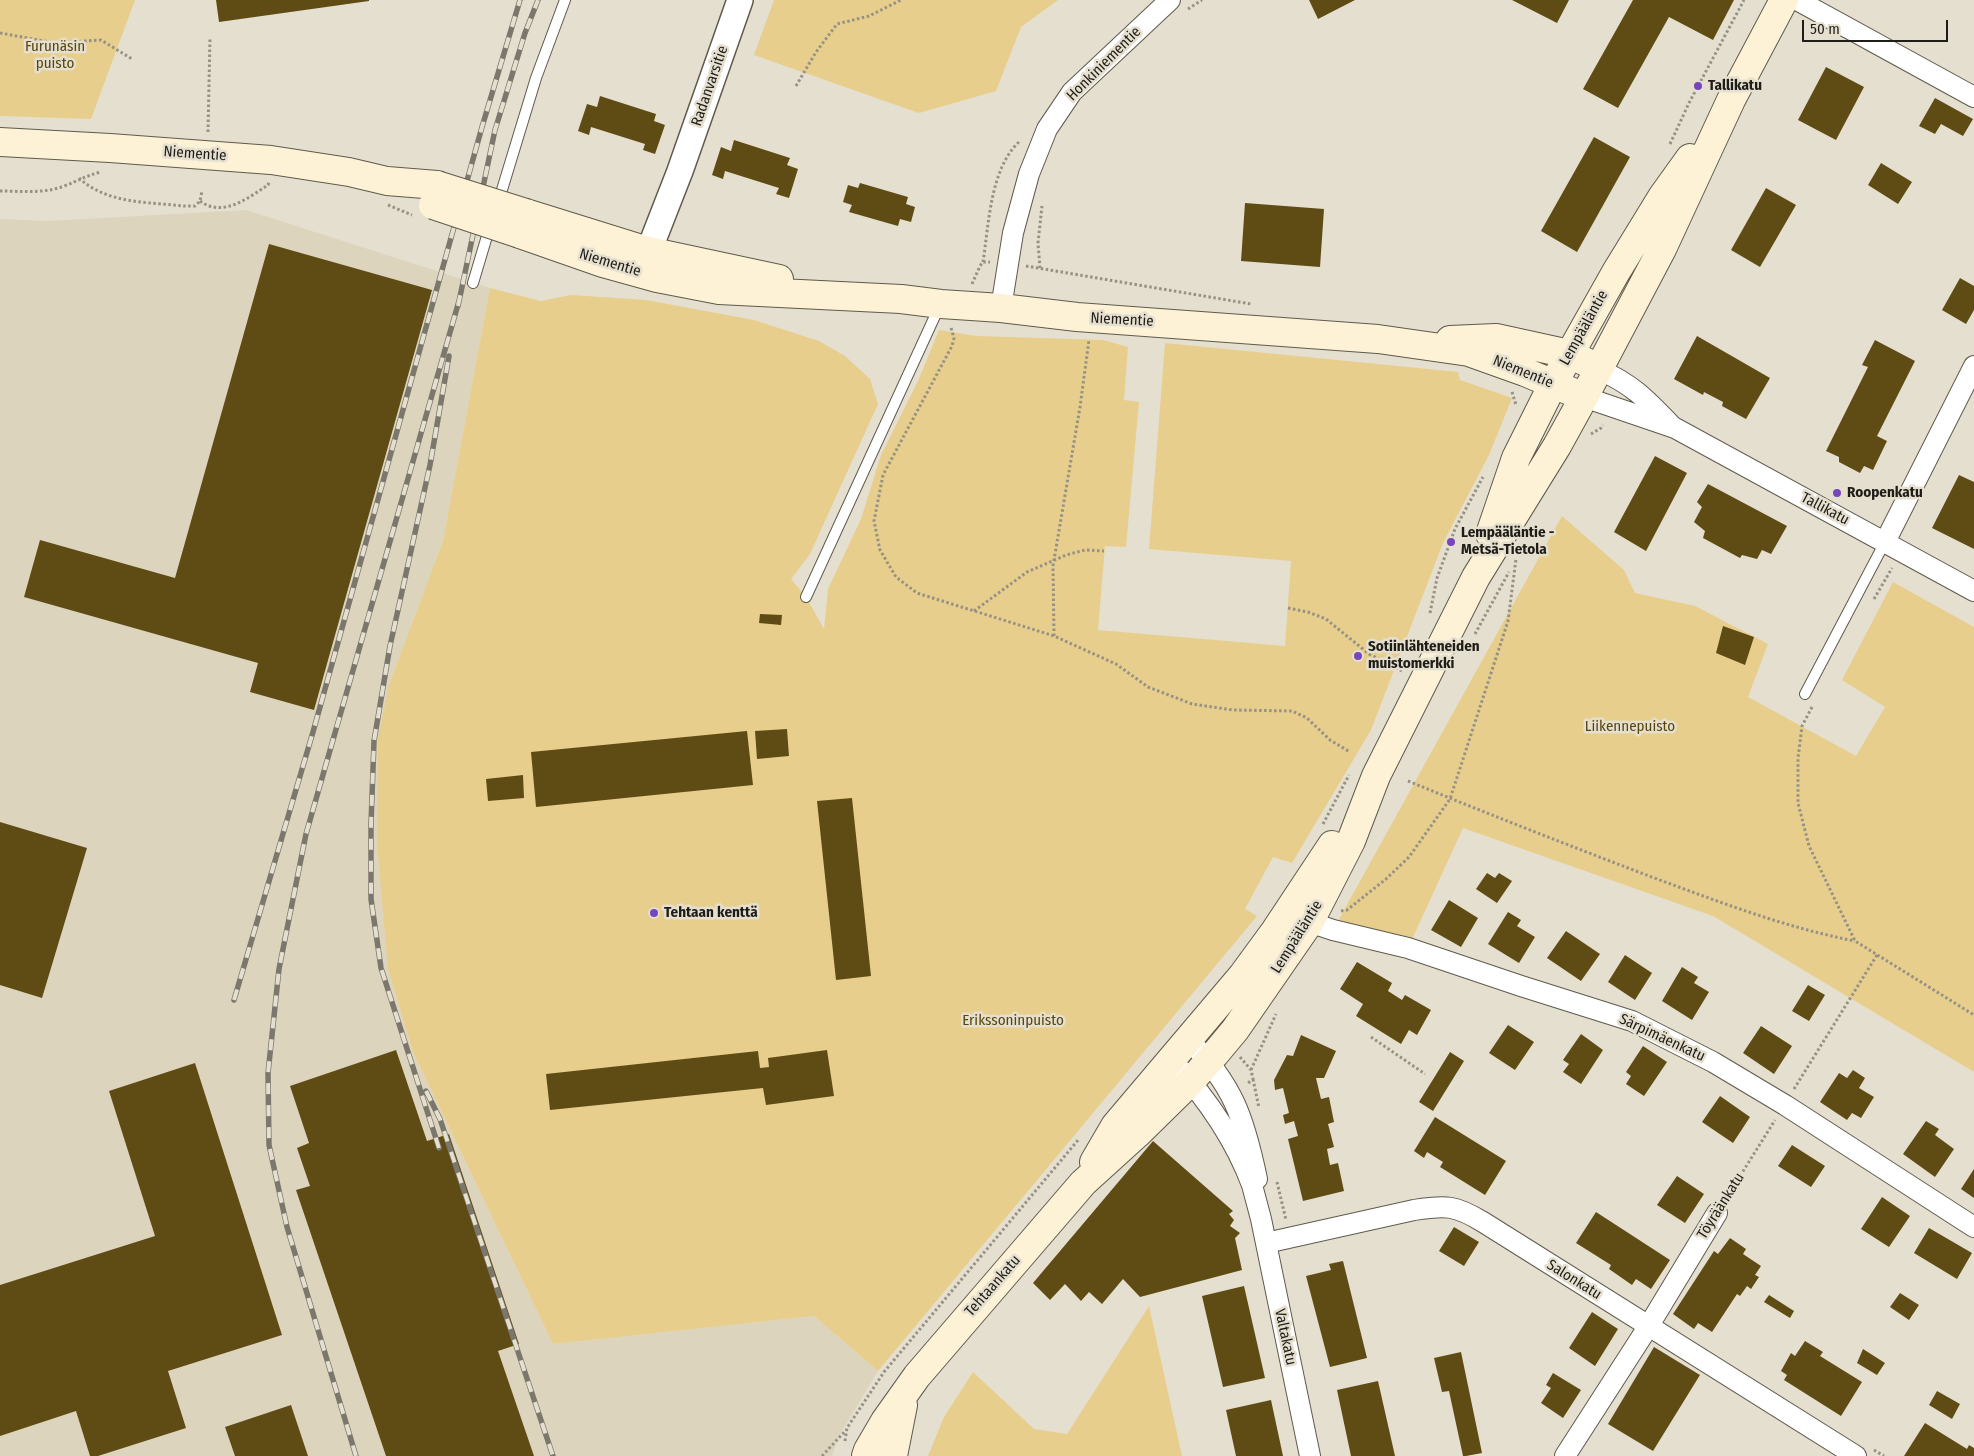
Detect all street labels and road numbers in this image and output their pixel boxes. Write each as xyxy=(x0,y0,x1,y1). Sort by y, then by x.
street label: Honkiniementie xyxy=(1063,23,1145,105)
street label: Radanvarsitie xyxy=(688,44,732,128)
street label: Niementie xyxy=(163,143,227,165)
street label: Niementie xyxy=(577,245,643,281)
street label: Lempääläntie xyxy=(1556,287,1612,369)
street label: Niementie xyxy=(1090,309,1154,331)
street label: Niementie xyxy=(1490,352,1556,392)
street label: Tallikatu xyxy=(1798,489,1852,529)
street label: Lempääläntie xyxy=(1267,897,1327,977)
street label: Särpimäenkatu xyxy=(1616,1010,1708,1066)
street label: Töyräänkatu xyxy=(1694,1170,1748,1242)
street label: Tehtaankatu xyxy=(961,1252,1025,1320)
street label: Salonkatu xyxy=(1543,1256,1605,1304)
street label: Valtakatu xyxy=(1270,1307,1300,1367)

